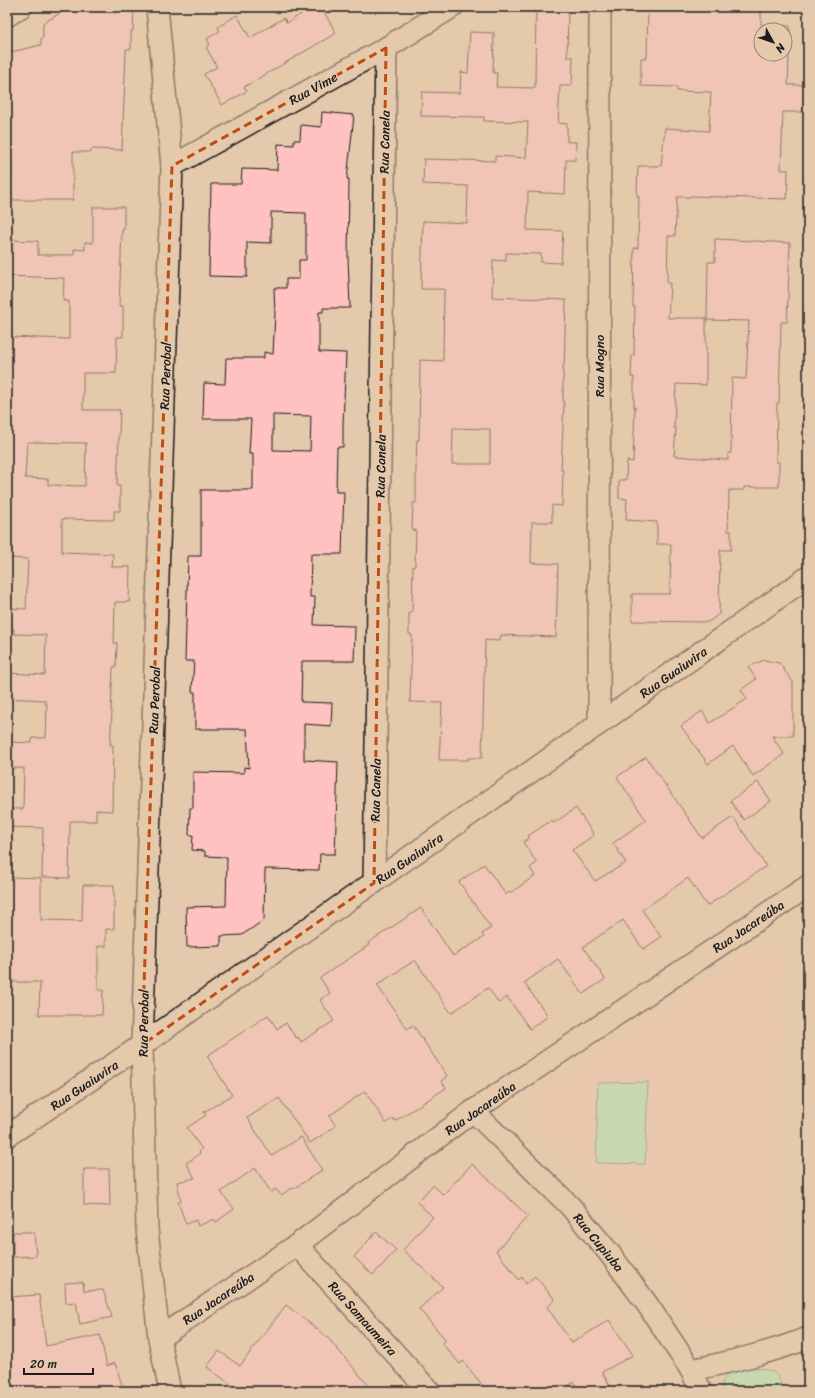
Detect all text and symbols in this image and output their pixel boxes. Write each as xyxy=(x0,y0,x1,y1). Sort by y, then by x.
north arrow xyxy=(753,22,793,62)
text: N xyxy=(770,38,791,57)
street label: Rua Vime xyxy=(285,65,342,111)
street label: Rua Canela xyxy=(372,110,397,174)
street label: Rua Mogno xyxy=(588,334,611,397)
street label: Rua Perobal xyxy=(153,341,178,410)
street label: Rua Canela xyxy=(368,434,393,498)
street label: Rua Guaiuvira xyxy=(635,640,712,704)
street label: Rua Perobal xyxy=(142,665,167,734)
street label: Rua Canela xyxy=(363,758,388,822)
street label: Rua Guaiuvira xyxy=(371,826,448,890)
street label: Rua Jacareúba xyxy=(708,893,789,959)
street label: Rua Perobal xyxy=(131,989,156,1057)
street label: Rua Guaiuvira xyxy=(45,1054,124,1117)
street label: Rua Jacareúba xyxy=(440,1075,521,1142)
street label: Rua Cupiuba xyxy=(567,1208,630,1277)
street label: Rua Jacareúba xyxy=(178,1265,259,1331)
street label: Rua Samaumeira xyxy=(322,1275,403,1362)
scale bar xyxy=(24,1350,93,1376)
text: 20 m xyxy=(30,1353,57,1375)

